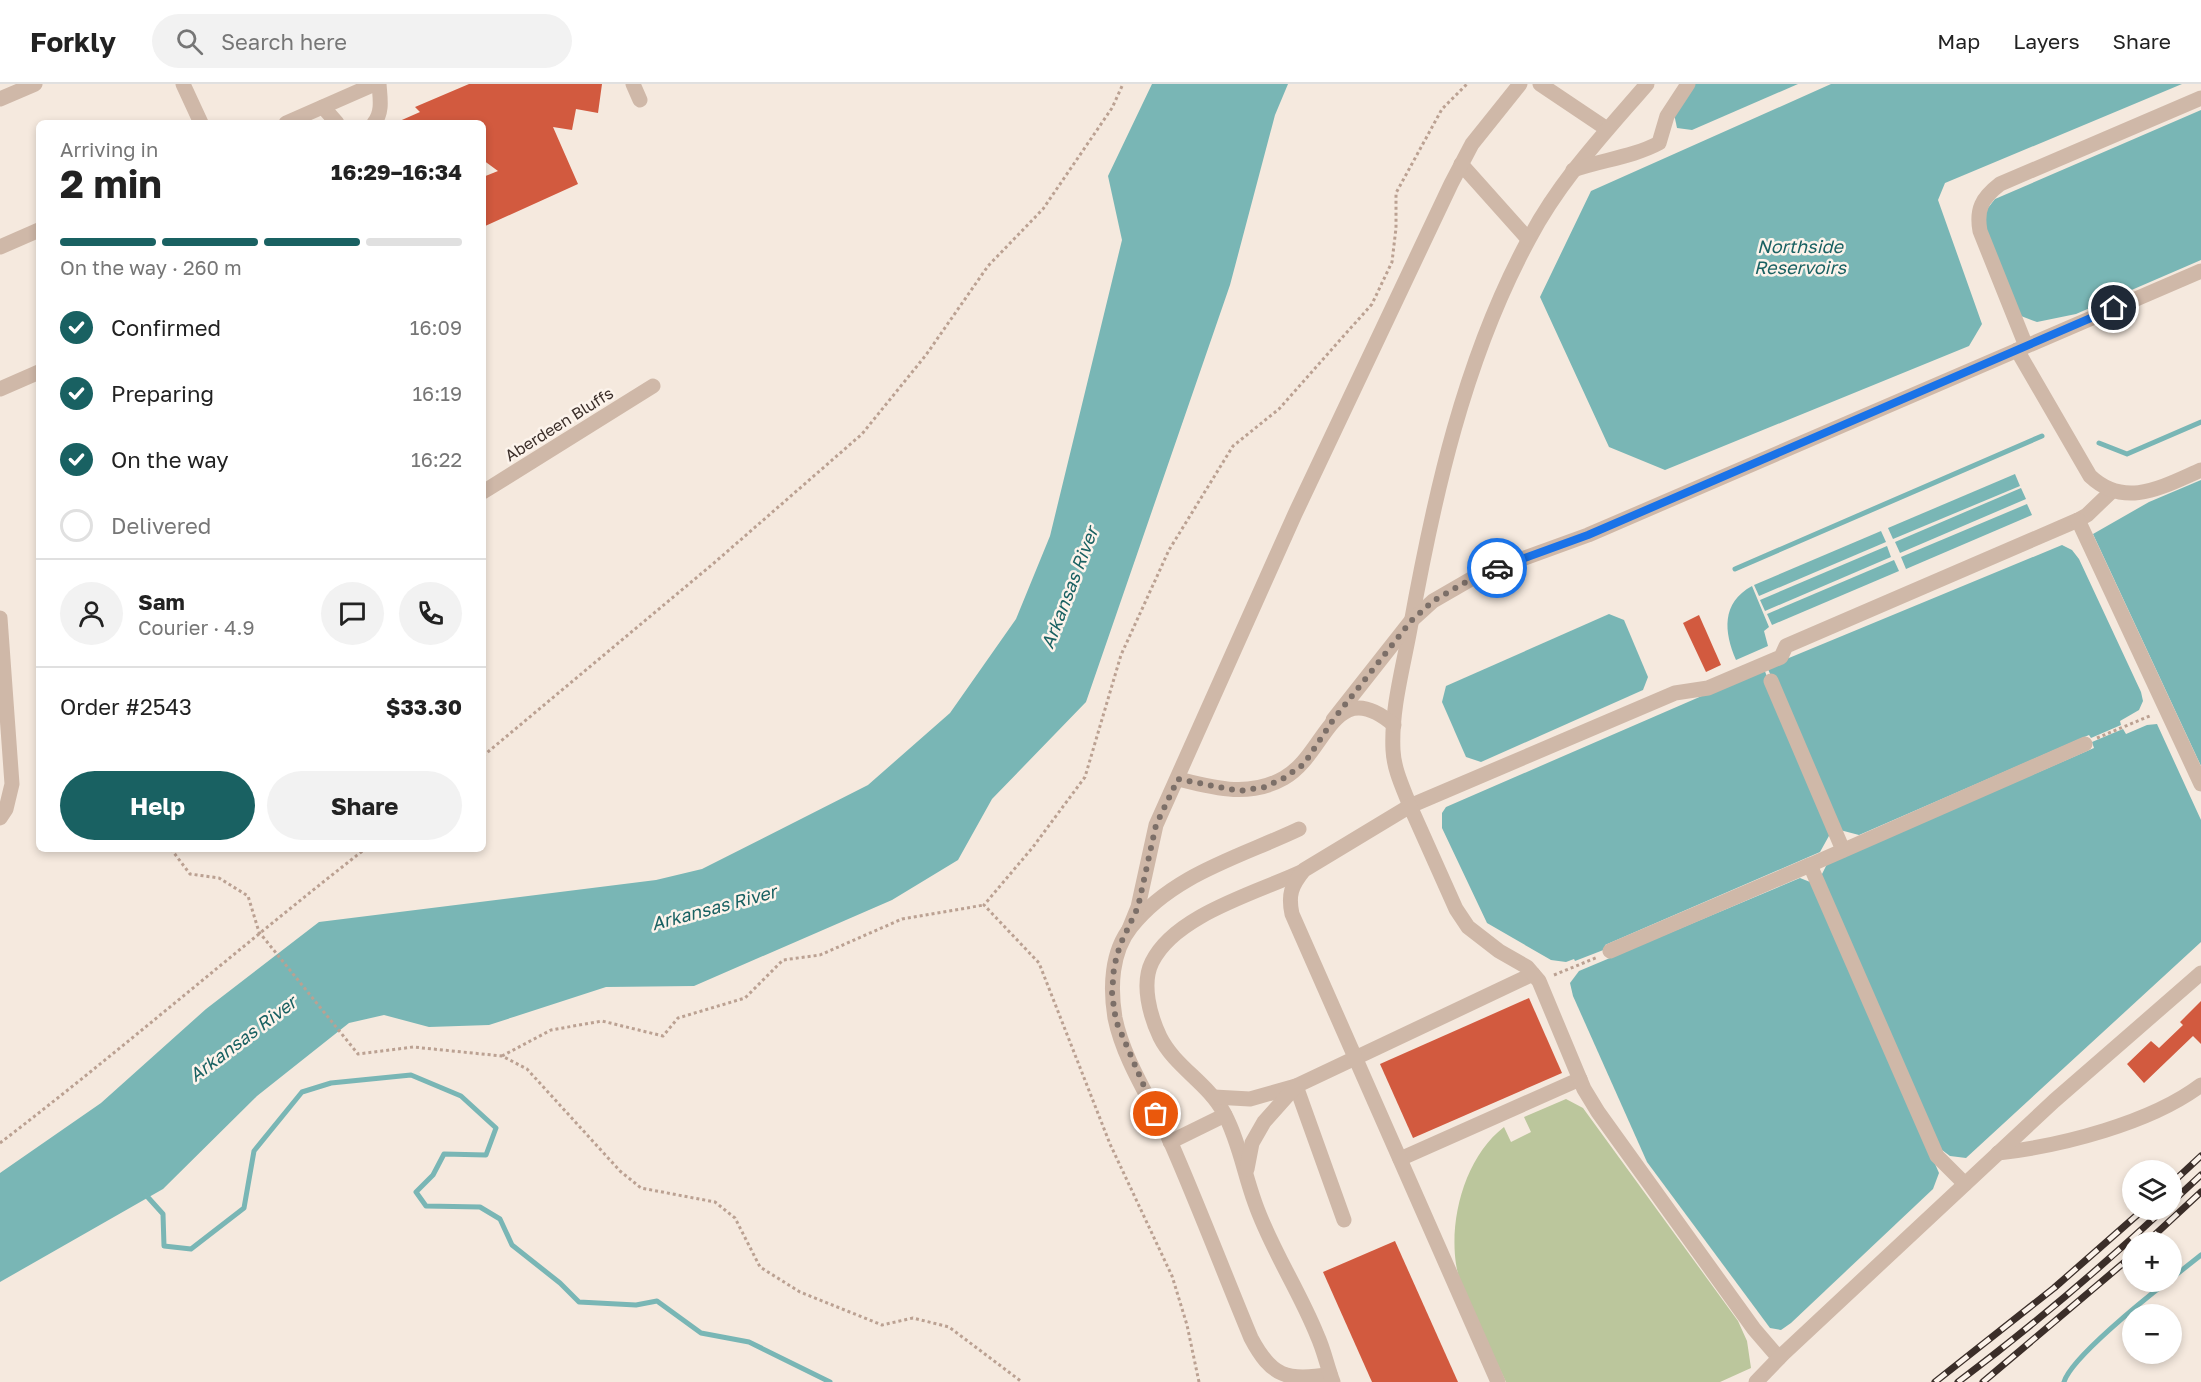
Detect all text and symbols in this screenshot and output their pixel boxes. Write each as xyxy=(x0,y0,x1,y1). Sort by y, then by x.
search box xyxy=(152,14,572,68)
text: Forkly xyxy=(30,25,116,58)
icon: search xyxy=(173,25,206,58)
text: Search here xyxy=(221,28,347,55)
text: Map xyxy=(1937,28,1980,54)
text: Layers xyxy=(2013,28,2080,54)
text: Share xyxy=(2113,28,2171,54)
text: Arriving in xyxy=(60,137,158,161)
text: 16:29–16:34 xyxy=(331,158,462,185)
text: 2 min xyxy=(60,160,162,207)
water label: Northside Reservoirs xyxy=(1754,235,1847,278)
text: On the way · 260 m xyxy=(60,255,242,279)
pin xyxy=(2088,282,2139,333)
icon: home xyxy=(2097,291,2130,324)
icon: check xyxy=(60,311,93,344)
text: Confirmed xyxy=(111,314,221,341)
text: 16:09 xyxy=(410,315,462,339)
icon: check xyxy=(60,377,93,410)
text: Preparing xyxy=(111,380,214,407)
text: 16:19 xyxy=(412,381,462,405)
street label: Aberdeen Bluffs xyxy=(501,383,617,465)
icon: check xyxy=(60,443,93,476)
text: On the way xyxy=(111,446,229,473)
text: 16:22 xyxy=(411,447,462,471)
text: Delivered xyxy=(111,512,211,539)
water label: Arkansas River xyxy=(1036,521,1103,651)
courier xyxy=(1467,538,1527,598)
icon: car xyxy=(1481,552,1514,585)
button: person xyxy=(60,582,123,645)
button: chat xyxy=(321,582,384,645)
button: phone xyxy=(399,582,462,645)
text: Sam xyxy=(138,588,185,615)
text: Courier · 4.9 xyxy=(138,615,255,639)
text: Order #2543 xyxy=(60,693,192,720)
text: $33.30 xyxy=(386,693,462,720)
button: Help xyxy=(60,771,255,840)
button: Share xyxy=(267,771,462,840)
water label: Arkansas River xyxy=(649,879,781,934)
water label: Arkansas River xyxy=(185,989,303,1086)
pin xyxy=(1130,1088,1181,1139)
icon: bag xyxy=(1139,1097,1172,1130)
map controls xyxy=(2122,1160,2182,1364)
button: layers xyxy=(2122,1160,2182,1220)
button: + xyxy=(2122,1232,2182,1292)
button: − xyxy=(2122,1304,2182,1364)

